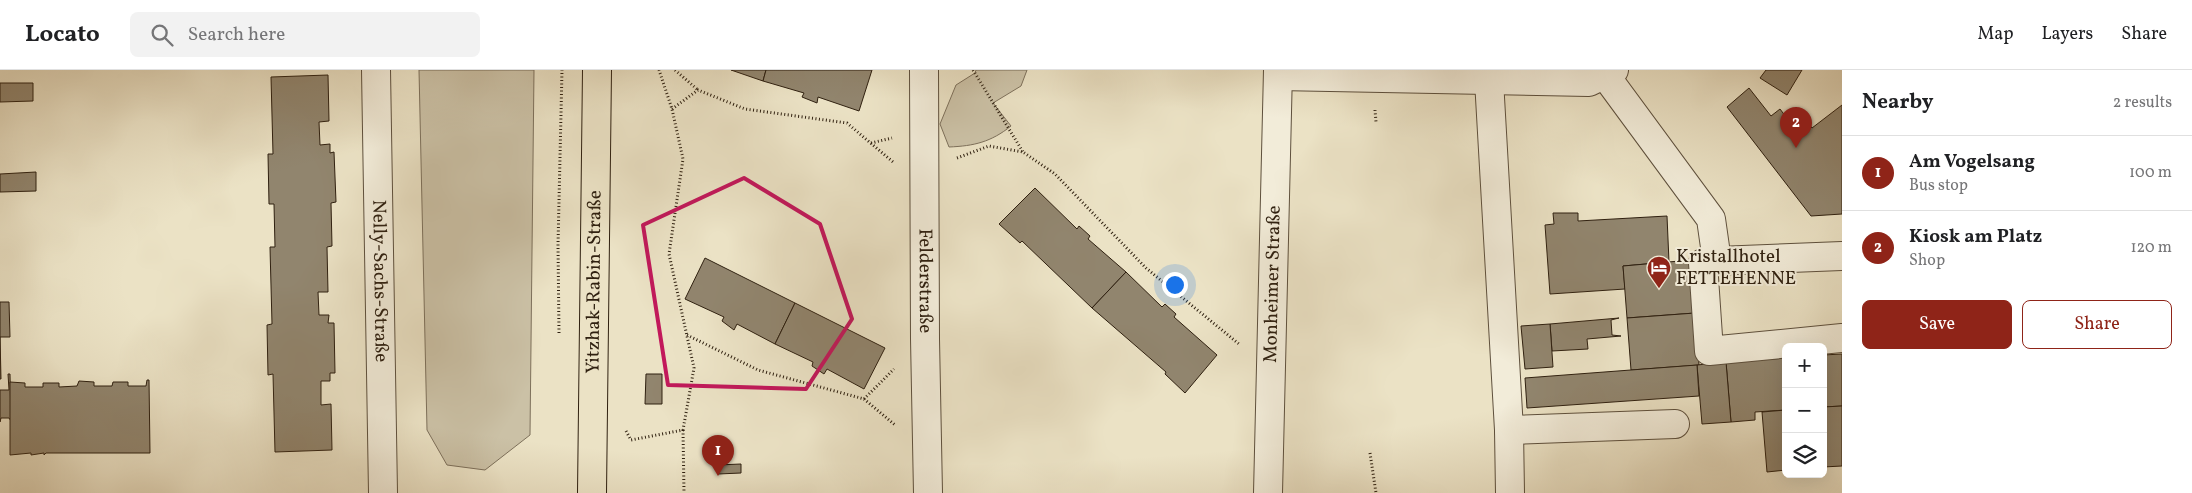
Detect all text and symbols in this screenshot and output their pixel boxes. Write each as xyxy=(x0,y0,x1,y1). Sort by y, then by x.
search box xyxy=(130,12,480,57)
text: Locato xyxy=(25,18,100,52)
icon: search xyxy=(148,21,176,49)
text: Search here xyxy=(188,22,285,48)
text: Map xyxy=(1977,22,2013,47)
text: Layers xyxy=(2041,22,2093,47)
text: Share xyxy=(2121,22,2167,47)
text: Nearby xyxy=(1862,88,1933,117)
text: 2 results xyxy=(2113,92,2172,114)
pin: 2 xyxy=(1780,107,1812,148)
text: Am Vogelsang xyxy=(1909,149,2035,175)
text: 1 xyxy=(1875,162,1881,184)
text: 100 m xyxy=(2129,162,2172,184)
text: Bus stop xyxy=(1909,175,1968,197)
street label: Yitzhak-Rabin-Straße xyxy=(580,190,609,374)
street label: Nelly-Sachs-Straße xyxy=(365,199,394,362)
street label: Monheimer Straße xyxy=(1258,205,1288,363)
text: Kiosk am Platz xyxy=(1909,224,2042,250)
street label: Felderstraße xyxy=(912,229,938,333)
text: 2 xyxy=(1874,237,1882,259)
text: 120 m xyxy=(2130,237,2172,259)
place label: Kristallhotel FETTEHENNE xyxy=(1676,244,1796,292)
text: Shop xyxy=(1909,250,1945,272)
hotel icon: Kristallhotel FETTEHENNE xyxy=(1646,255,1672,289)
your location xyxy=(1162,272,1188,298)
button: Save xyxy=(1862,300,2012,349)
button: Share xyxy=(2022,300,2172,349)
map controls xyxy=(1782,343,1827,478)
button: + xyxy=(1782,343,1827,388)
button: − xyxy=(1782,388,1827,433)
button: layers xyxy=(1782,433,1827,478)
pin: 1 xyxy=(702,435,734,476)

